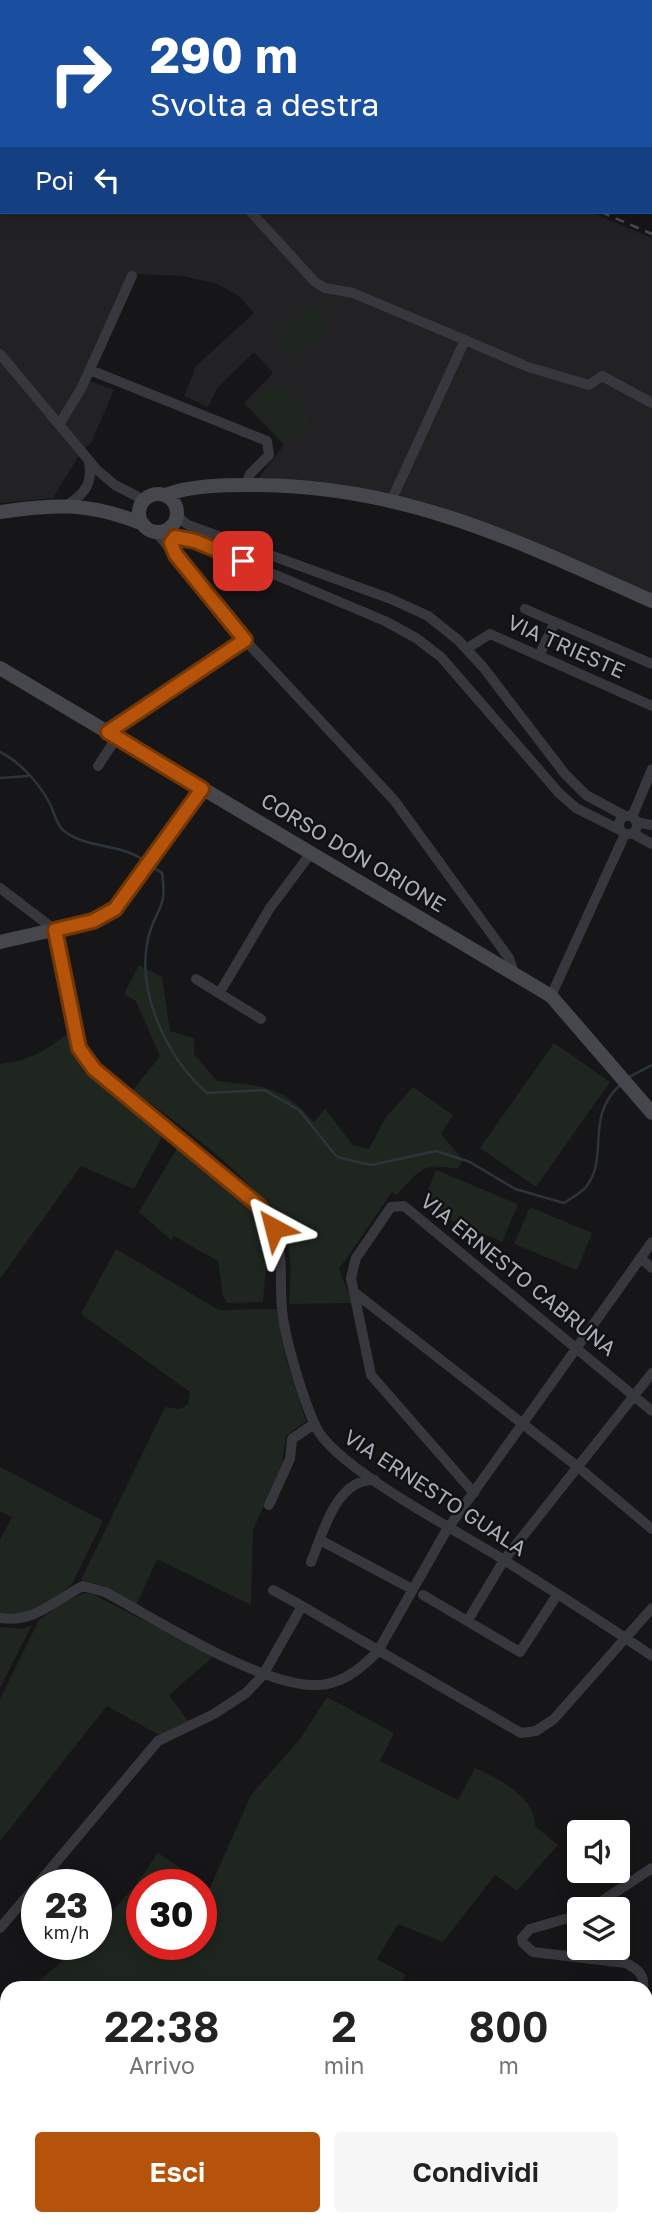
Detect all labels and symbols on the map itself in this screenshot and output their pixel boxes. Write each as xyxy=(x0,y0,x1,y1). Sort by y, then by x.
pin xyxy=(213,531,273,591)
street label: VIA TRIESTE xyxy=(504,609,629,684)
street label: CORSO DON ORIONE xyxy=(257,787,450,917)
street label: VIA ERNESTO CABRUNA xyxy=(416,1187,622,1361)
position arrow xyxy=(237,1191,311,1265)
street label: VIA ERNESTO GUALA xyxy=(339,1423,532,1561)
speed limit sign: 30 xyxy=(126,1869,217,1960)

